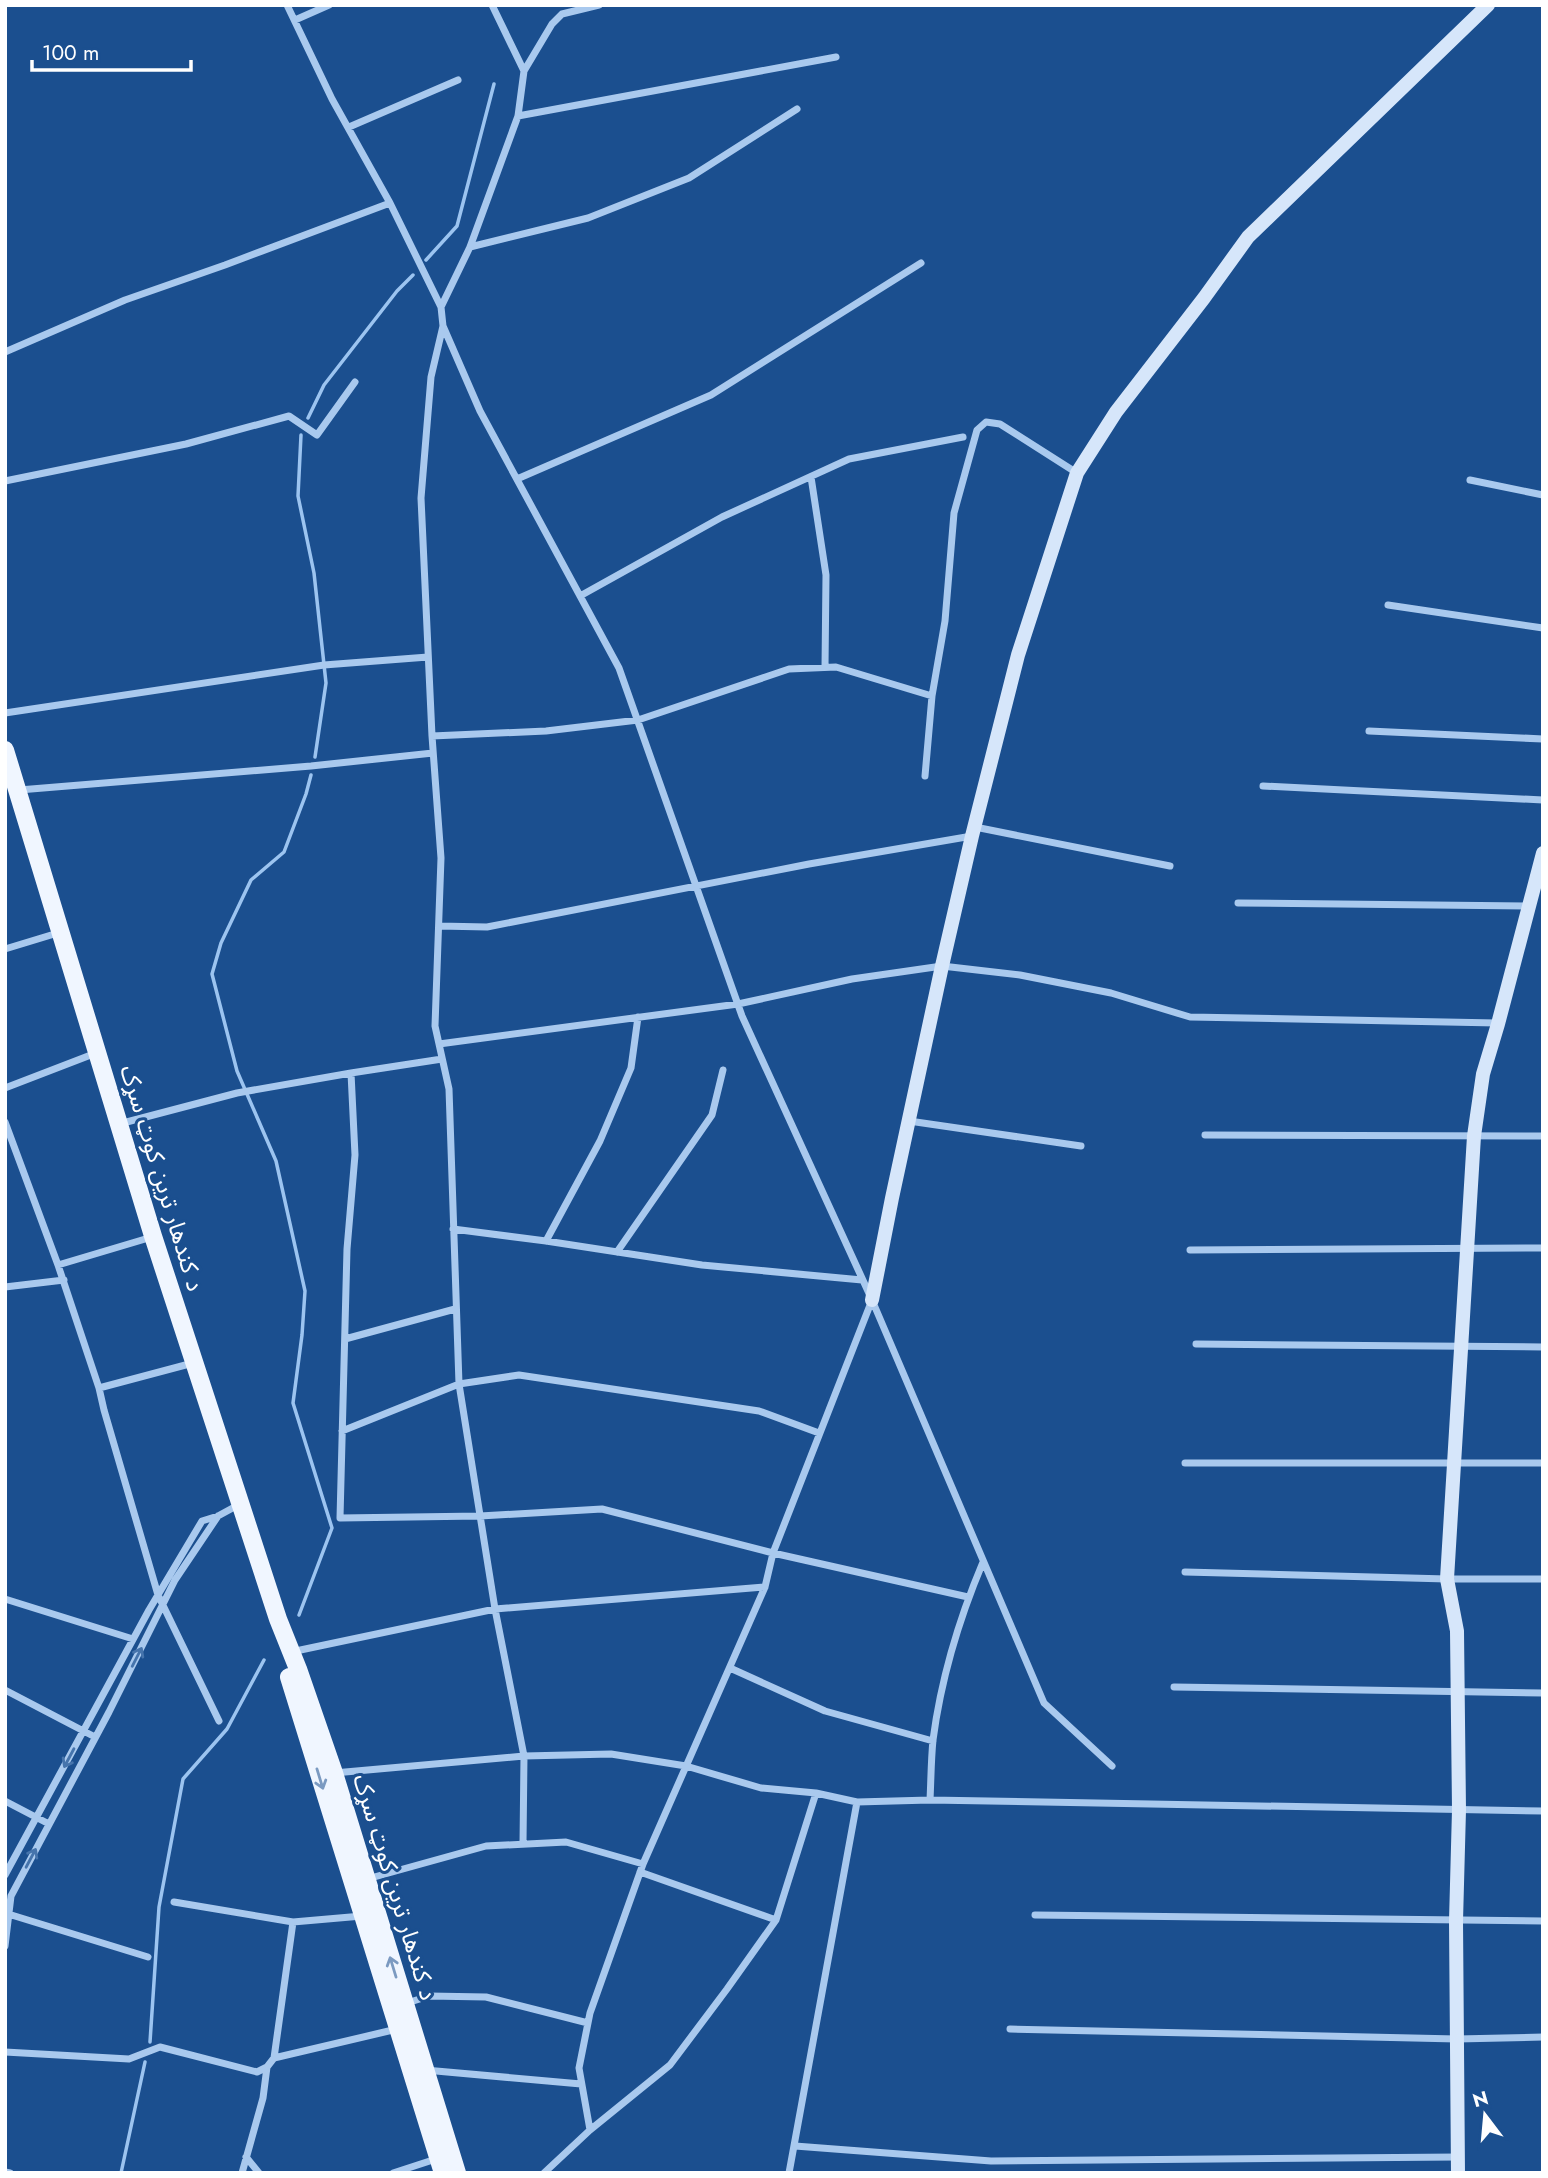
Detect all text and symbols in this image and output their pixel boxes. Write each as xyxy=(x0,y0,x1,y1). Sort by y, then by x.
scale bar xyxy=(32,28,191,72)
text: 100 m xyxy=(42,38,99,68)
street label: د کندهار ترين کوټ سړک xyxy=(111,1060,214,1295)
one-way arrow xyxy=(130,1647,144,1668)
one-way arrow xyxy=(61,1747,75,1768)
one-way arrow xyxy=(315,1768,328,1790)
street label: د کندهار ترين کوټ سړک xyxy=(344,1769,447,2004)
one-way arrow xyxy=(25,1848,38,1869)
one-way arrow xyxy=(386,1957,399,1979)
north arrow xyxy=(1450,2080,1520,2150)
text: N xyxy=(1469,2084,1491,2114)

